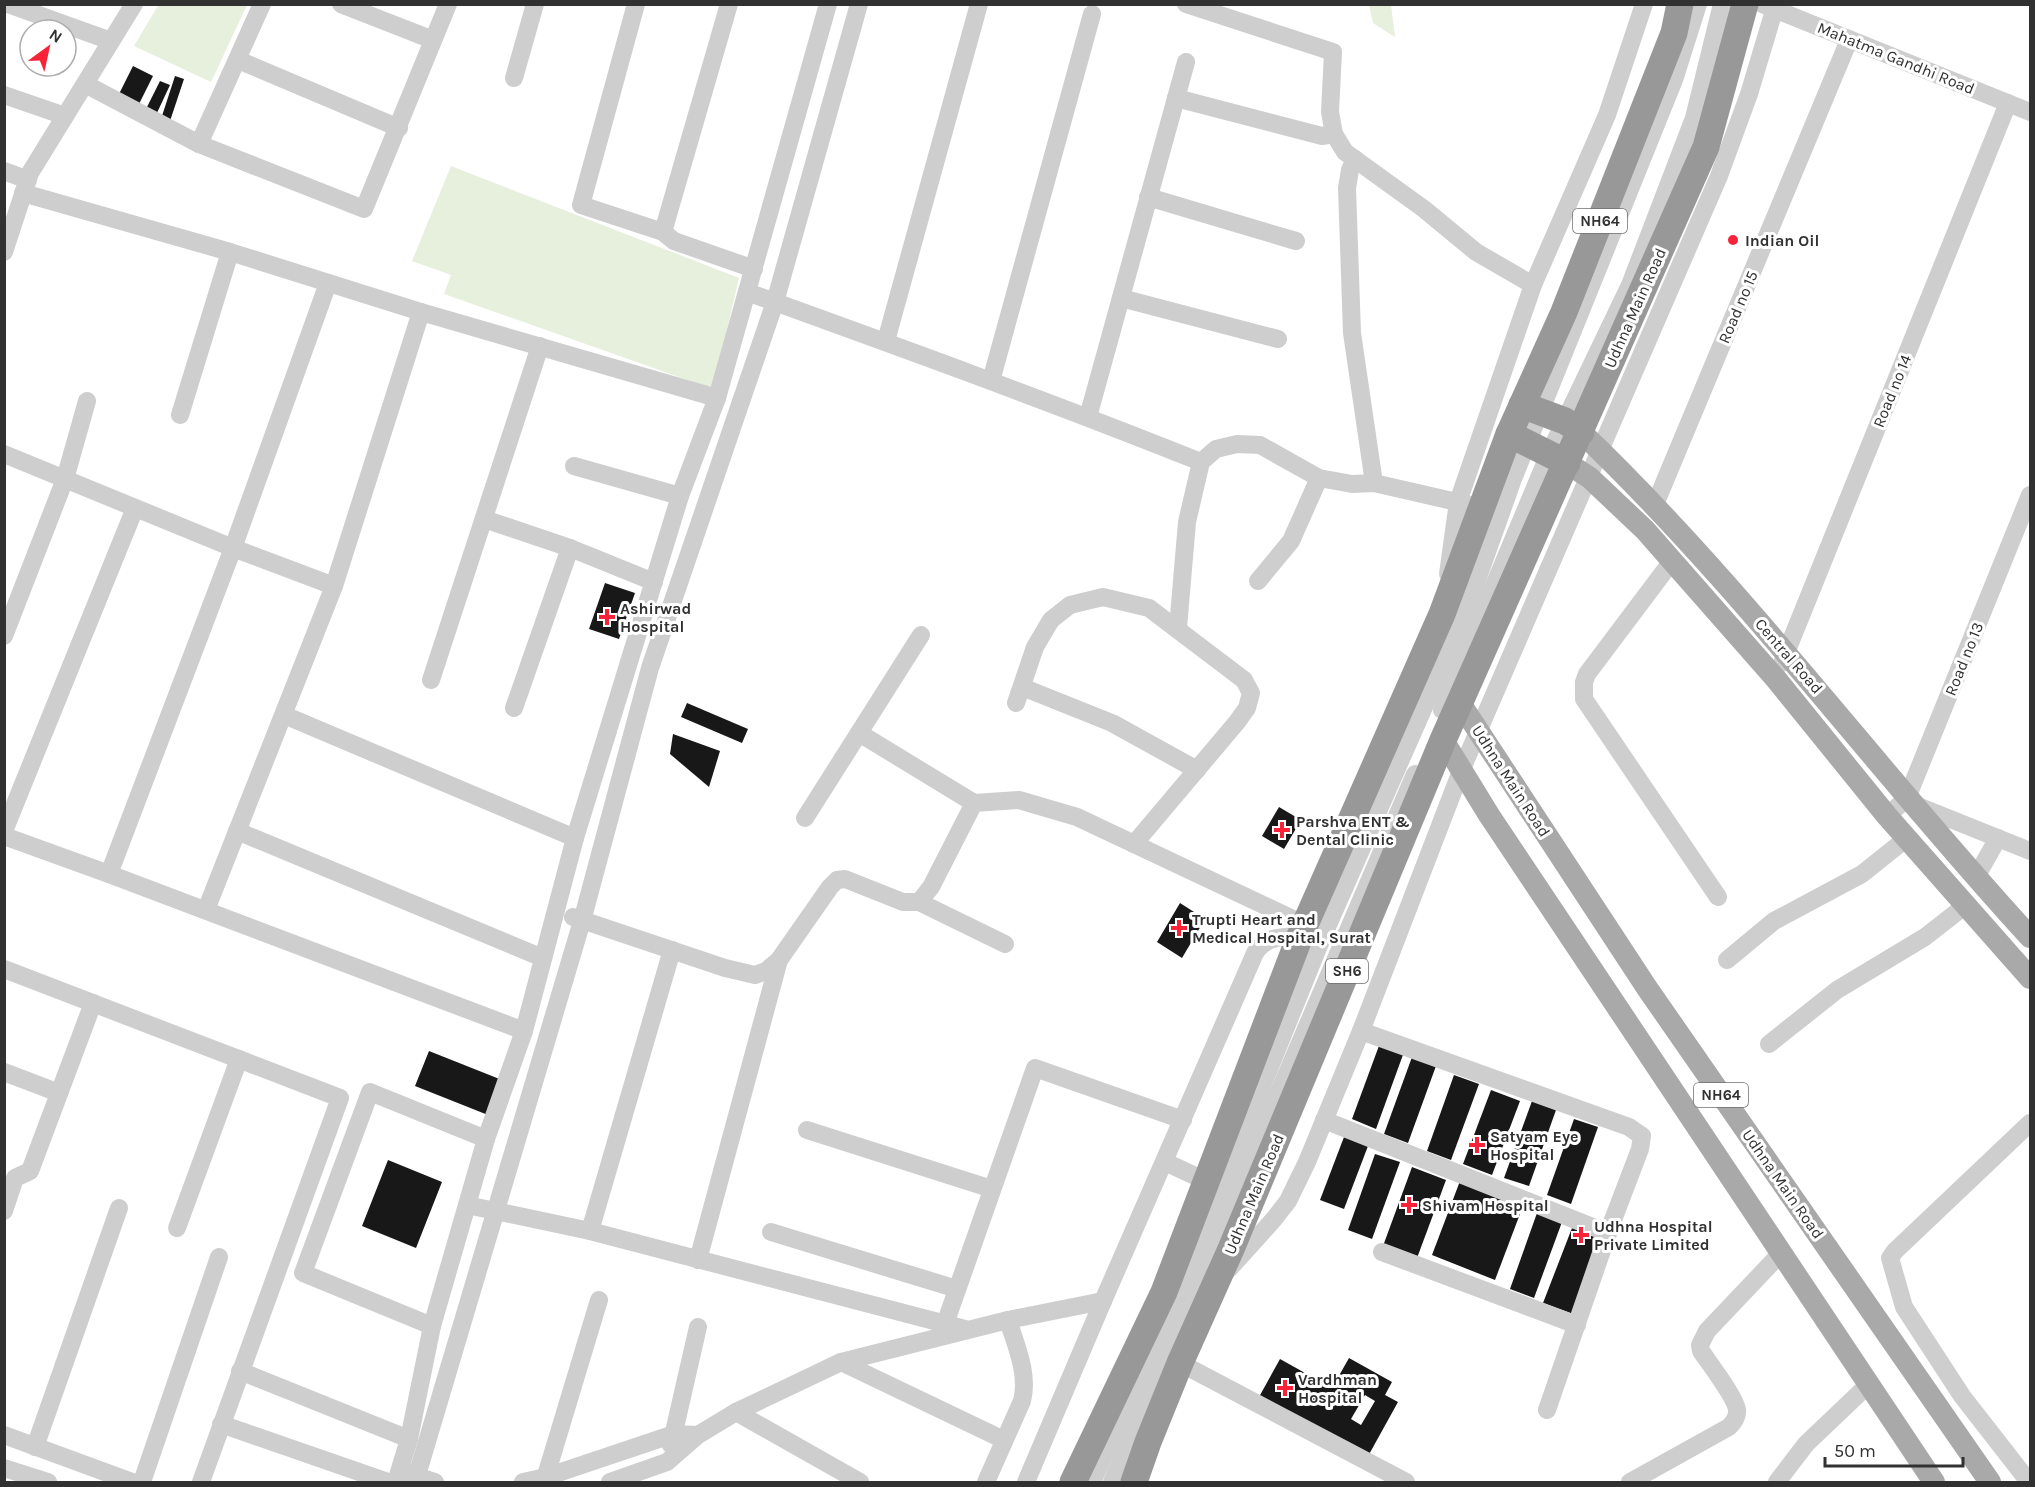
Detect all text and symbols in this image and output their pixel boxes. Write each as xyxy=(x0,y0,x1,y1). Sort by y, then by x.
north arrow xyxy=(18,18,78,78)
street label: Mahatma Gandhi Road xyxy=(1815,18,1977,98)
text: N xyxy=(46,25,66,47)
road number: NH64 xyxy=(1573,209,1627,233)
place label: Indian Oil xyxy=(1745,231,1819,250)
marker: Indian Oil xyxy=(1726,233,1740,247)
street label: Udhna Main Road xyxy=(1600,245,1670,371)
street label: Road no 15 xyxy=(1714,268,1762,346)
street label: Road no 14 xyxy=(1869,352,1915,430)
place label: Ashirwad Hospital xyxy=(620,599,691,636)
marker: Ashirwad Hospital xyxy=(598,608,616,626)
street label: Central Road xyxy=(1751,615,1827,697)
street label: Road no 13 xyxy=(1941,619,1987,699)
street label: Udhna Main Road xyxy=(1468,722,1554,840)
place label: Parshva ENT & Dental Clinic xyxy=(1296,812,1410,849)
marker: Parshva ENT & Dental Clinic xyxy=(1273,821,1291,839)
place label: Trupti Heart and Medical Hospital, Surat xyxy=(1192,910,1371,947)
marker: Trupti Heart and Medical Hospital, Surat xyxy=(1170,919,1188,937)
road number: SH6 xyxy=(1326,959,1368,983)
road number: NH64 xyxy=(1694,1083,1748,1107)
street label: Udhna Main Road xyxy=(1738,1126,1828,1242)
place label: Satyam Eye Hospital xyxy=(1490,1127,1578,1164)
street label: Udhna Main Road xyxy=(1220,1131,1288,1257)
marker: Satyam Eye Hospital xyxy=(1468,1136,1486,1154)
marker: Shivam Hospital xyxy=(1400,1196,1418,1214)
place label: Shivam Hospital xyxy=(1422,1196,1549,1215)
place label: Udhna Hospital Private Limited xyxy=(1594,1217,1713,1254)
marker: Udhna Hospital Private Limited xyxy=(1572,1226,1590,1244)
place label: Vardhman Hospital xyxy=(1298,1370,1377,1407)
marker: Vardhman Hospital xyxy=(1276,1379,1294,1397)
scale bar xyxy=(1825,1430,1963,1468)
text: 50 m xyxy=(1834,1440,1876,1462)

